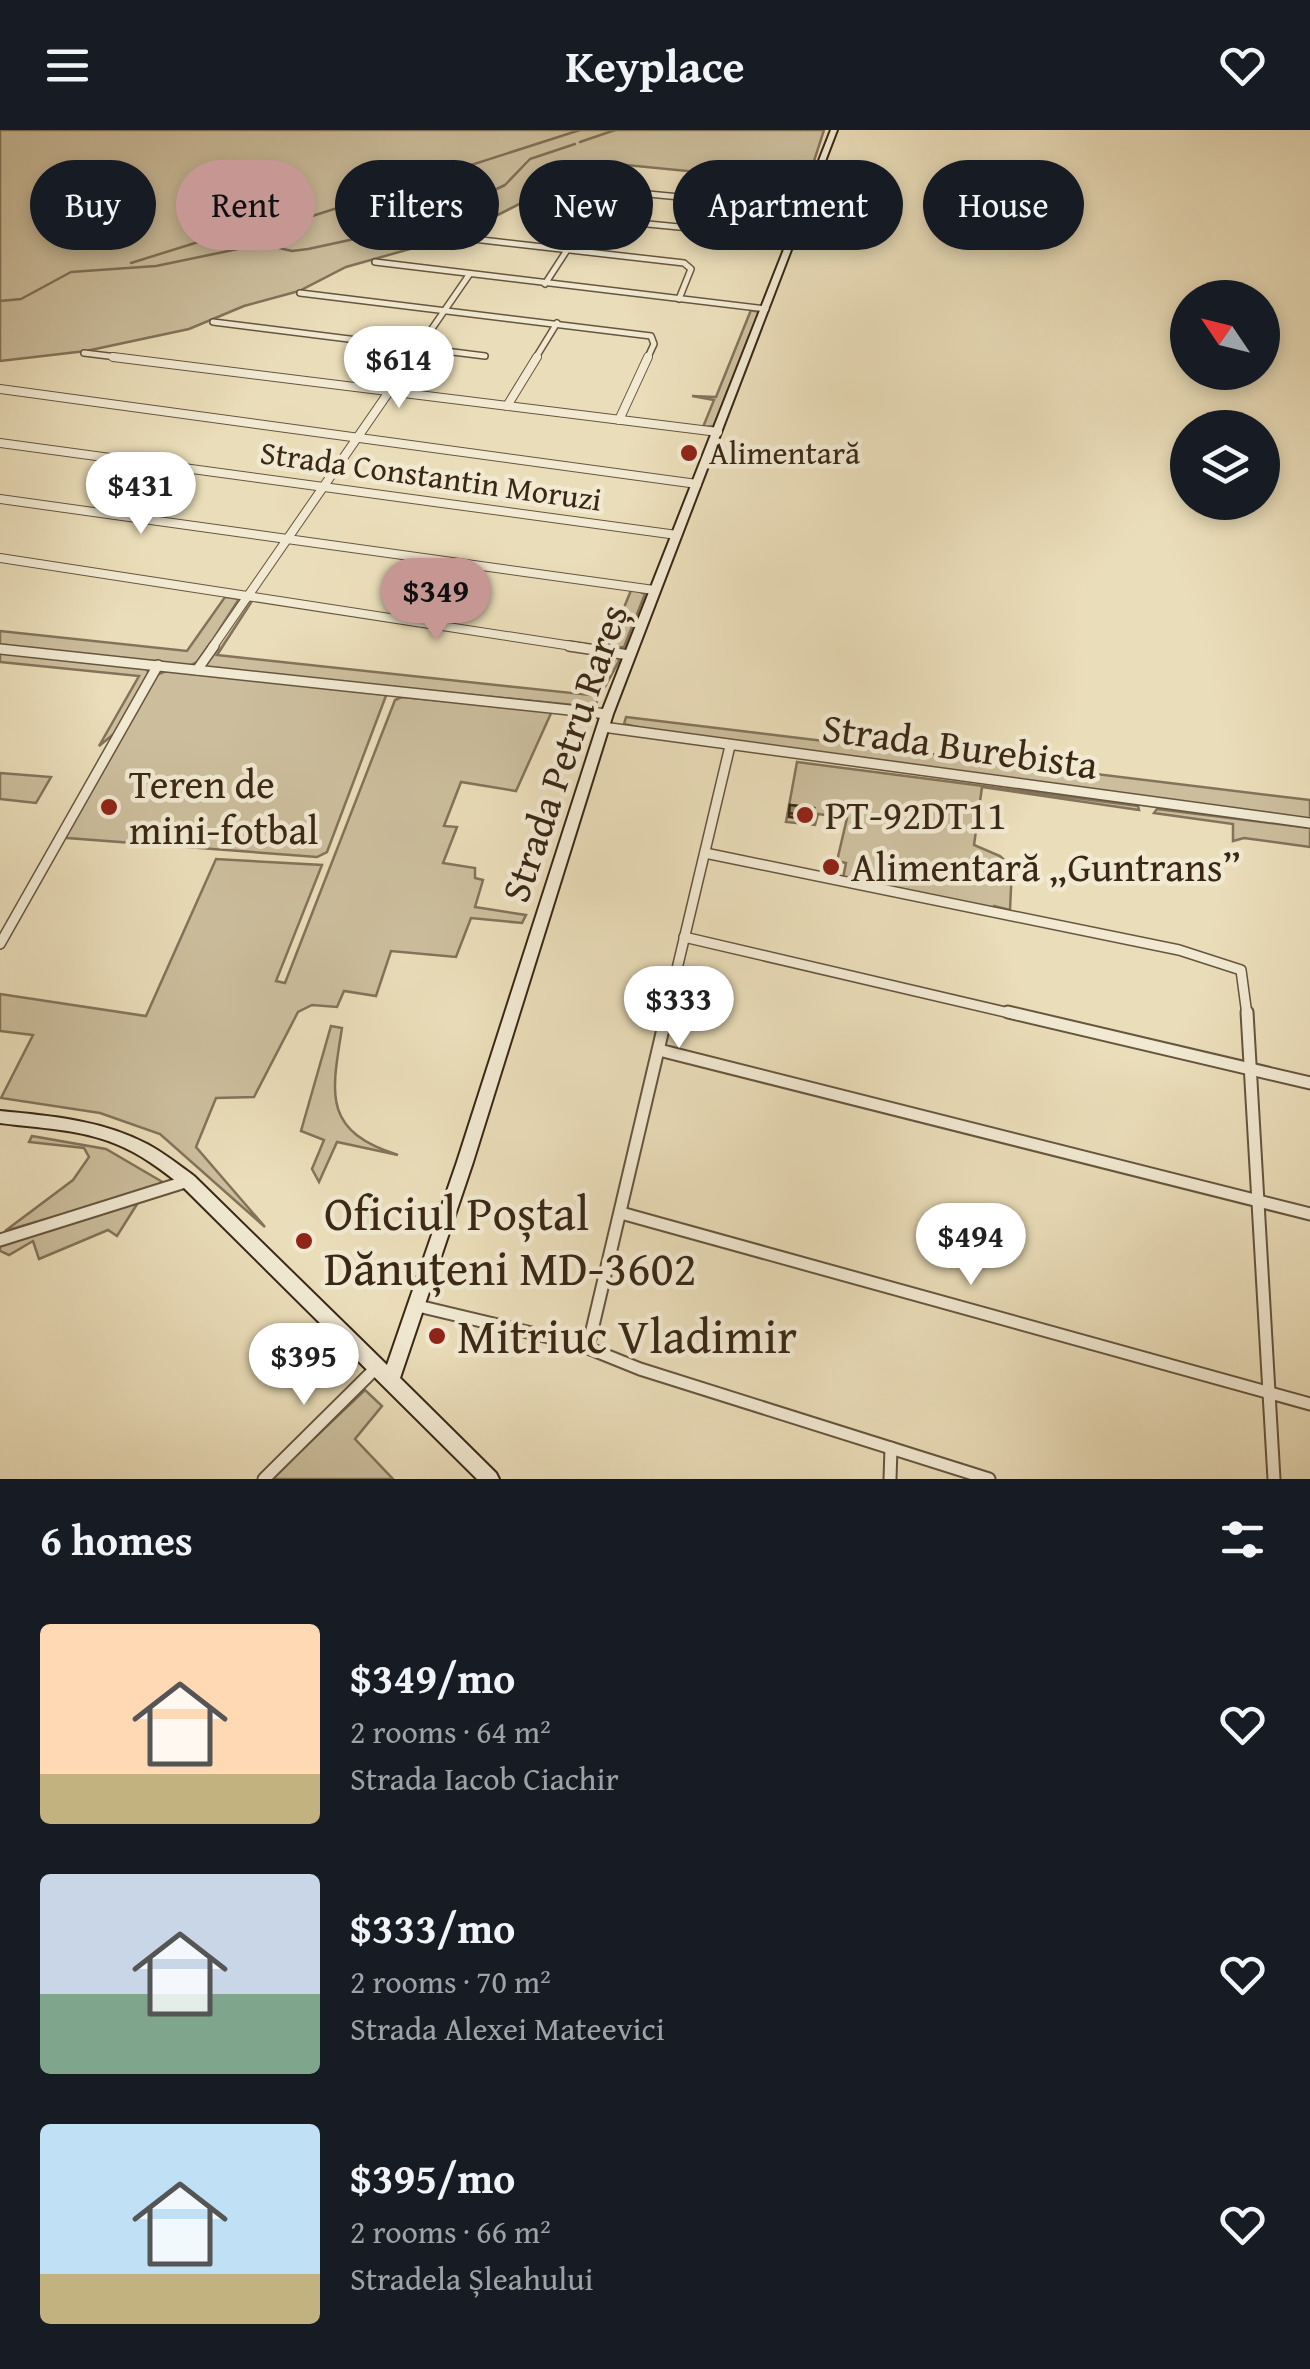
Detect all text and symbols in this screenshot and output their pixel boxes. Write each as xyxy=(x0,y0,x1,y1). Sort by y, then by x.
text: Keyplace xyxy=(565,33,745,98)
icon: menu xyxy=(40,38,95,93)
icon: heart xyxy=(1215,38,1270,93)
chip: Buy xyxy=(30,160,156,250)
chip: Rent xyxy=(176,160,315,250)
chip: Filters xyxy=(335,160,499,250)
chip: New xyxy=(519,160,653,250)
chip: Apartment xyxy=(673,160,903,250)
chip: House xyxy=(923,160,1084,250)
north arrow xyxy=(1170,280,1280,390)
map controls xyxy=(1170,280,1280,520)
pin: $614 xyxy=(340,326,458,411)
text: $614 xyxy=(366,335,432,382)
button: layers xyxy=(1170,410,1280,520)
street label: Strada Constantin Moruzi xyxy=(257,428,605,523)
place label: Alimentară xyxy=(709,429,860,476)
marker: Alimentară xyxy=(678,442,700,464)
pin: $431 xyxy=(82,452,200,537)
text: $431 xyxy=(108,461,174,508)
pin: $349 xyxy=(377,558,495,643)
text: $349 xyxy=(403,567,469,614)
street label: Strada Petru Rareș xyxy=(485,596,642,910)
street label: Strada Burebista xyxy=(819,697,1102,794)
place label: Teren de mini-fotbal xyxy=(129,754,319,859)
place label: PT-92DT11 xyxy=(825,785,1006,844)
marker: Teren de mini-fotbal xyxy=(98,796,120,818)
marker: PT-92DT11 xyxy=(794,804,816,826)
place label: Alimentară „Guntrans” xyxy=(851,837,1241,896)
marker: Alimentară „Guntrans” xyxy=(820,856,842,878)
pin: $333 xyxy=(620,966,738,1051)
text: $333 xyxy=(646,975,712,1022)
place label: Oficiul Poștal Dănuțeni MD-3602 xyxy=(324,1177,697,1303)
pin: $494 xyxy=(912,1203,1030,1288)
text: $494 xyxy=(938,1212,1004,1259)
marker: Oficiul Poștal Dănuțeni MD-3602 xyxy=(293,1230,315,1252)
place label: Mitriuc Vladimir xyxy=(457,1300,797,1371)
pin: $395 xyxy=(245,1323,363,1408)
marker: Mitriuc Vladimir xyxy=(426,1325,448,1347)
text: $395 xyxy=(271,1332,337,1379)
text: 6 homes xyxy=(40,1509,193,1570)
icon: filters xyxy=(1215,1512,1270,1567)
text: $349/mo xyxy=(350,1647,515,1708)
icon: home xyxy=(120,1664,240,1784)
icon: heart xyxy=(1215,1697,1270,1752)
text: 2 rooms · 64 m² xyxy=(350,1708,551,1755)
text: Strada Iacob Ciachir xyxy=(350,1755,619,1802)
text: $333/mo xyxy=(350,1897,515,1958)
icon: home xyxy=(120,1914,240,2034)
icon: heart xyxy=(1215,1947,1270,2002)
text: 2 rooms · 70 m² xyxy=(350,1958,551,2005)
text: Strada Alexei Mateevici xyxy=(350,2005,665,2052)
text: $395/mo xyxy=(350,2147,515,2208)
icon: home xyxy=(120,2164,240,2284)
icon: heart xyxy=(1215,2197,1270,2252)
text: 2 rooms · 66 m² xyxy=(350,2208,551,2255)
text: Stradela Șleahului xyxy=(350,2255,593,2302)

